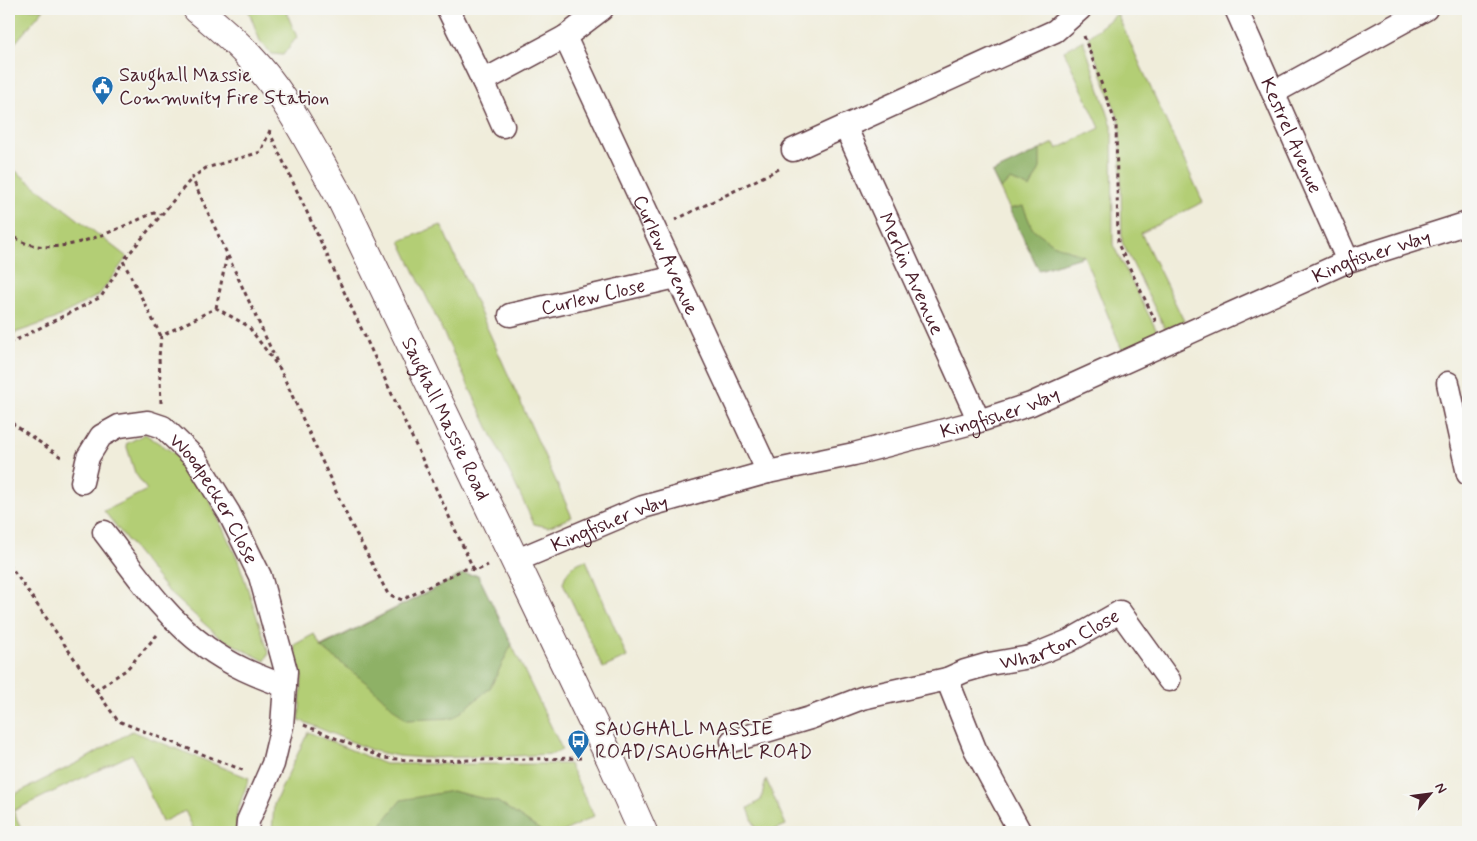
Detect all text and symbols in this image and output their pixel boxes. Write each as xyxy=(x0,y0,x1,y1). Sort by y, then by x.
place label: Saughall Massie Community Fire Station xyxy=(119,62,329,112)
street label: Kestrel Avenue xyxy=(1253,73,1328,198)
public building icon: Saughall Massie Community Fire Station xyxy=(91,74,115,105)
street label: Curlew Avenue xyxy=(625,191,705,320)
street label: Merlin Avenue xyxy=(871,209,950,340)
street label: Kingfisher Way xyxy=(1308,224,1434,290)
street label: Curlew Close xyxy=(538,272,648,323)
street label: Saughall Massie Road xyxy=(394,333,496,505)
street label: Kingfisher Way xyxy=(937,381,1064,446)
street label: Woodpecker Close xyxy=(162,428,264,569)
street label: Kingfisher Way xyxy=(547,489,671,559)
street label: Wharton Close xyxy=(998,603,1125,677)
place label: SAUGHALL MASSIE ROAD/SAUGHALL ROAD xyxy=(595,716,812,766)
bus stop icon: SAUGHALL MASSIE ROAD/SAUGHALL ROAD xyxy=(567,728,591,759)
north arrow xyxy=(1404,768,1454,818)
text: N xyxy=(1430,780,1451,797)

